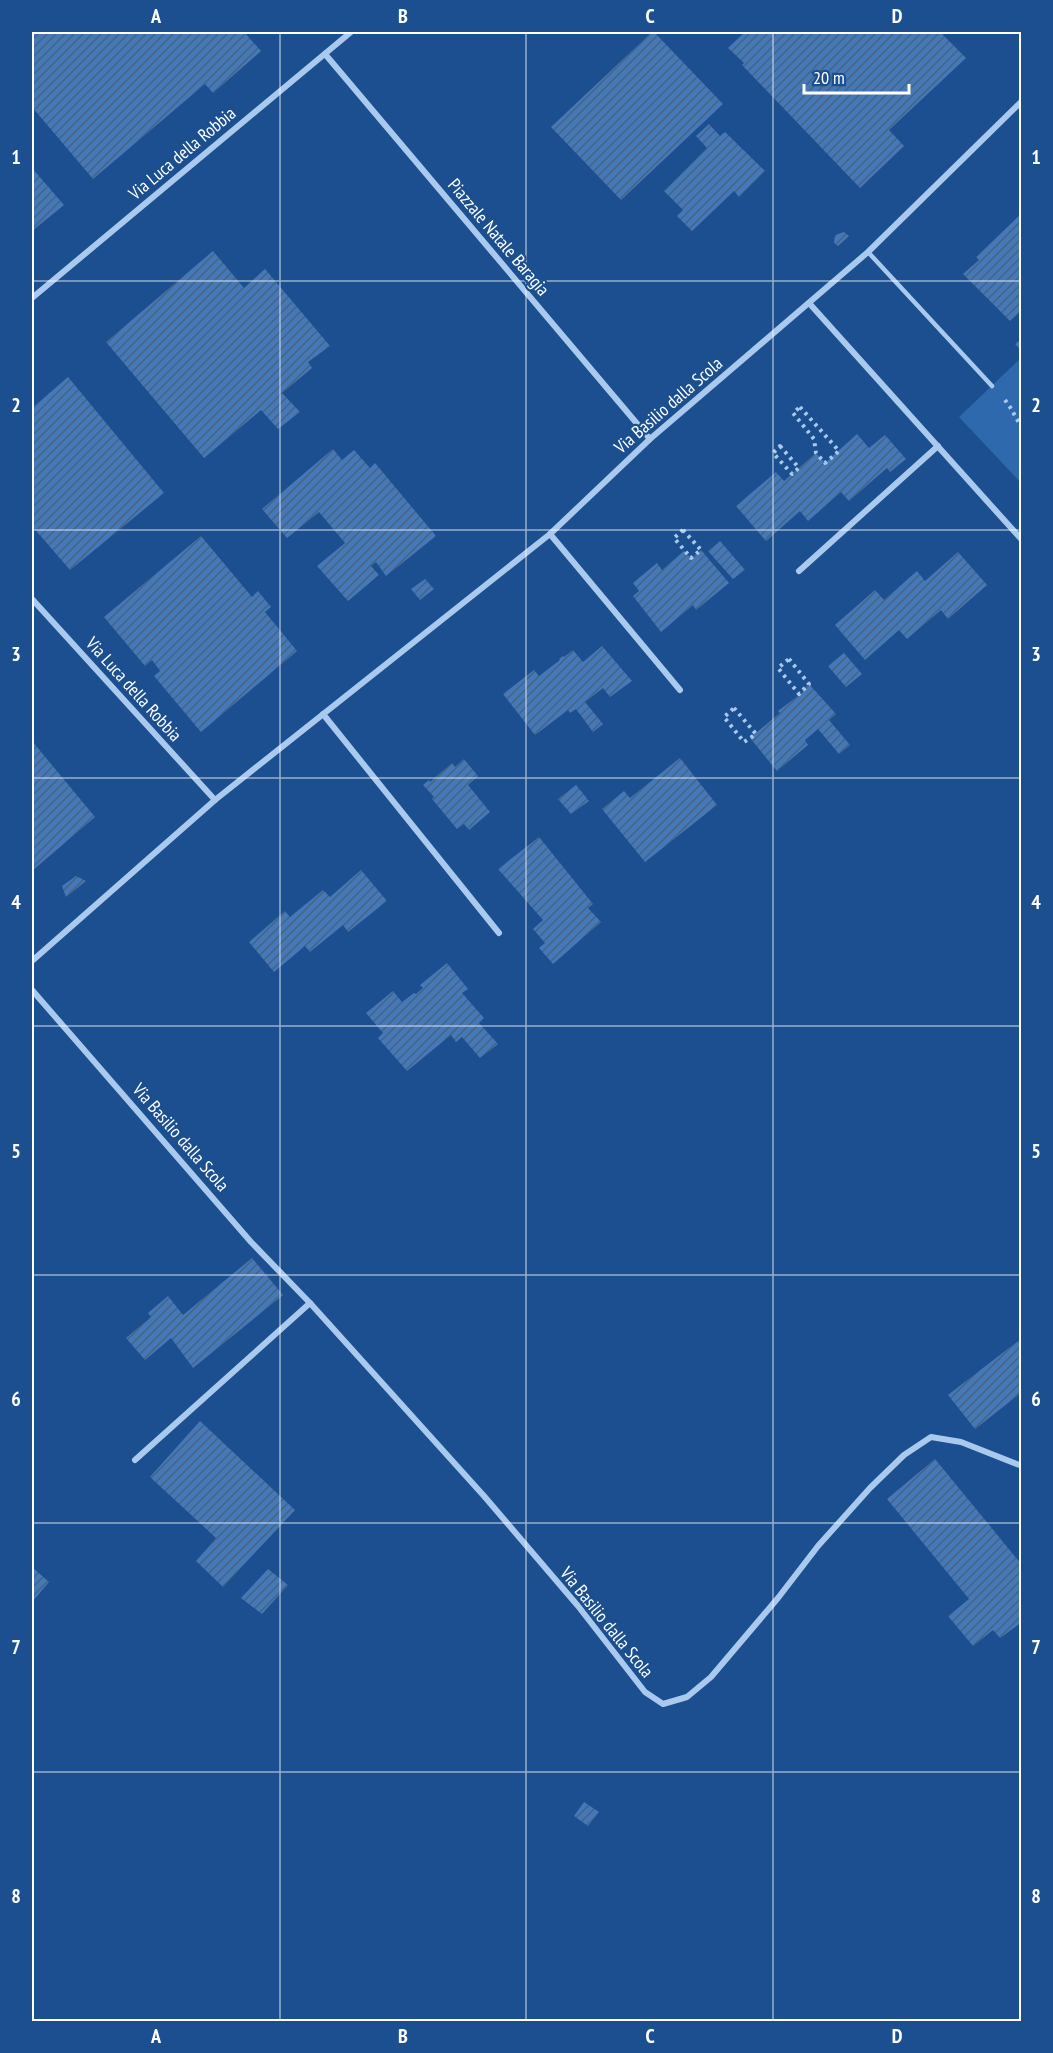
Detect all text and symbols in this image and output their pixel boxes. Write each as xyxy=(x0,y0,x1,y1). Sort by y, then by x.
text: A xyxy=(150,3,162,29)
text: B xyxy=(398,3,408,29)
text: C xyxy=(645,3,655,29)
text: D xyxy=(892,3,903,29)
scale bar xyxy=(804,57,909,95)
text: 20 m xyxy=(813,66,845,89)
street label: Via Luca della Robbia xyxy=(123,102,240,205)
text: 1 xyxy=(11,144,21,170)
text: 1 xyxy=(1031,144,1041,170)
street label: Piazzale Natale Baragia xyxy=(443,174,555,300)
street label: Via Basilio dalla Scola xyxy=(608,352,727,459)
text: 2 xyxy=(11,392,21,418)
text: 2 xyxy=(1031,392,1041,418)
street label: Via Luca della Robbia xyxy=(80,631,187,746)
text: 3 xyxy=(11,641,21,667)
text: 3 xyxy=(1031,641,1041,667)
text: 4 xyxy=(11,889,21,915)
text: 4 xyxy=(1031,889,1041,915)
street label: Via Basilio dalla Scola xyxy=(127,1077,234,1196)
text: 5 xyxy=(11,1138,21,1164)
text: 5 xyxy=(1031,1138,1041,1164)
text: 6 xyxy=(11,1386,21,1412)
text: 6 xyxy=(1031,1386,1041,1412)
street label: Via Basilio dalla Scola xyxy=(555,1561,659,1682)
text: 7 xyxy=(11,1634,21,1660)
text: 7 xyxy=(1031,1634,1041,1660)
text: 8 xyxy=(11,1883,21,1909)
text: 8 xyxy=(1031,1883,1041,1909)
text: A xyxy=(150,2023,162,2049)
text: B xyxy=(398,2023,408,2049)
text: C xyxy=(645,2023,655,2049)
text: D xyxy=(892,2023,903,2049)

